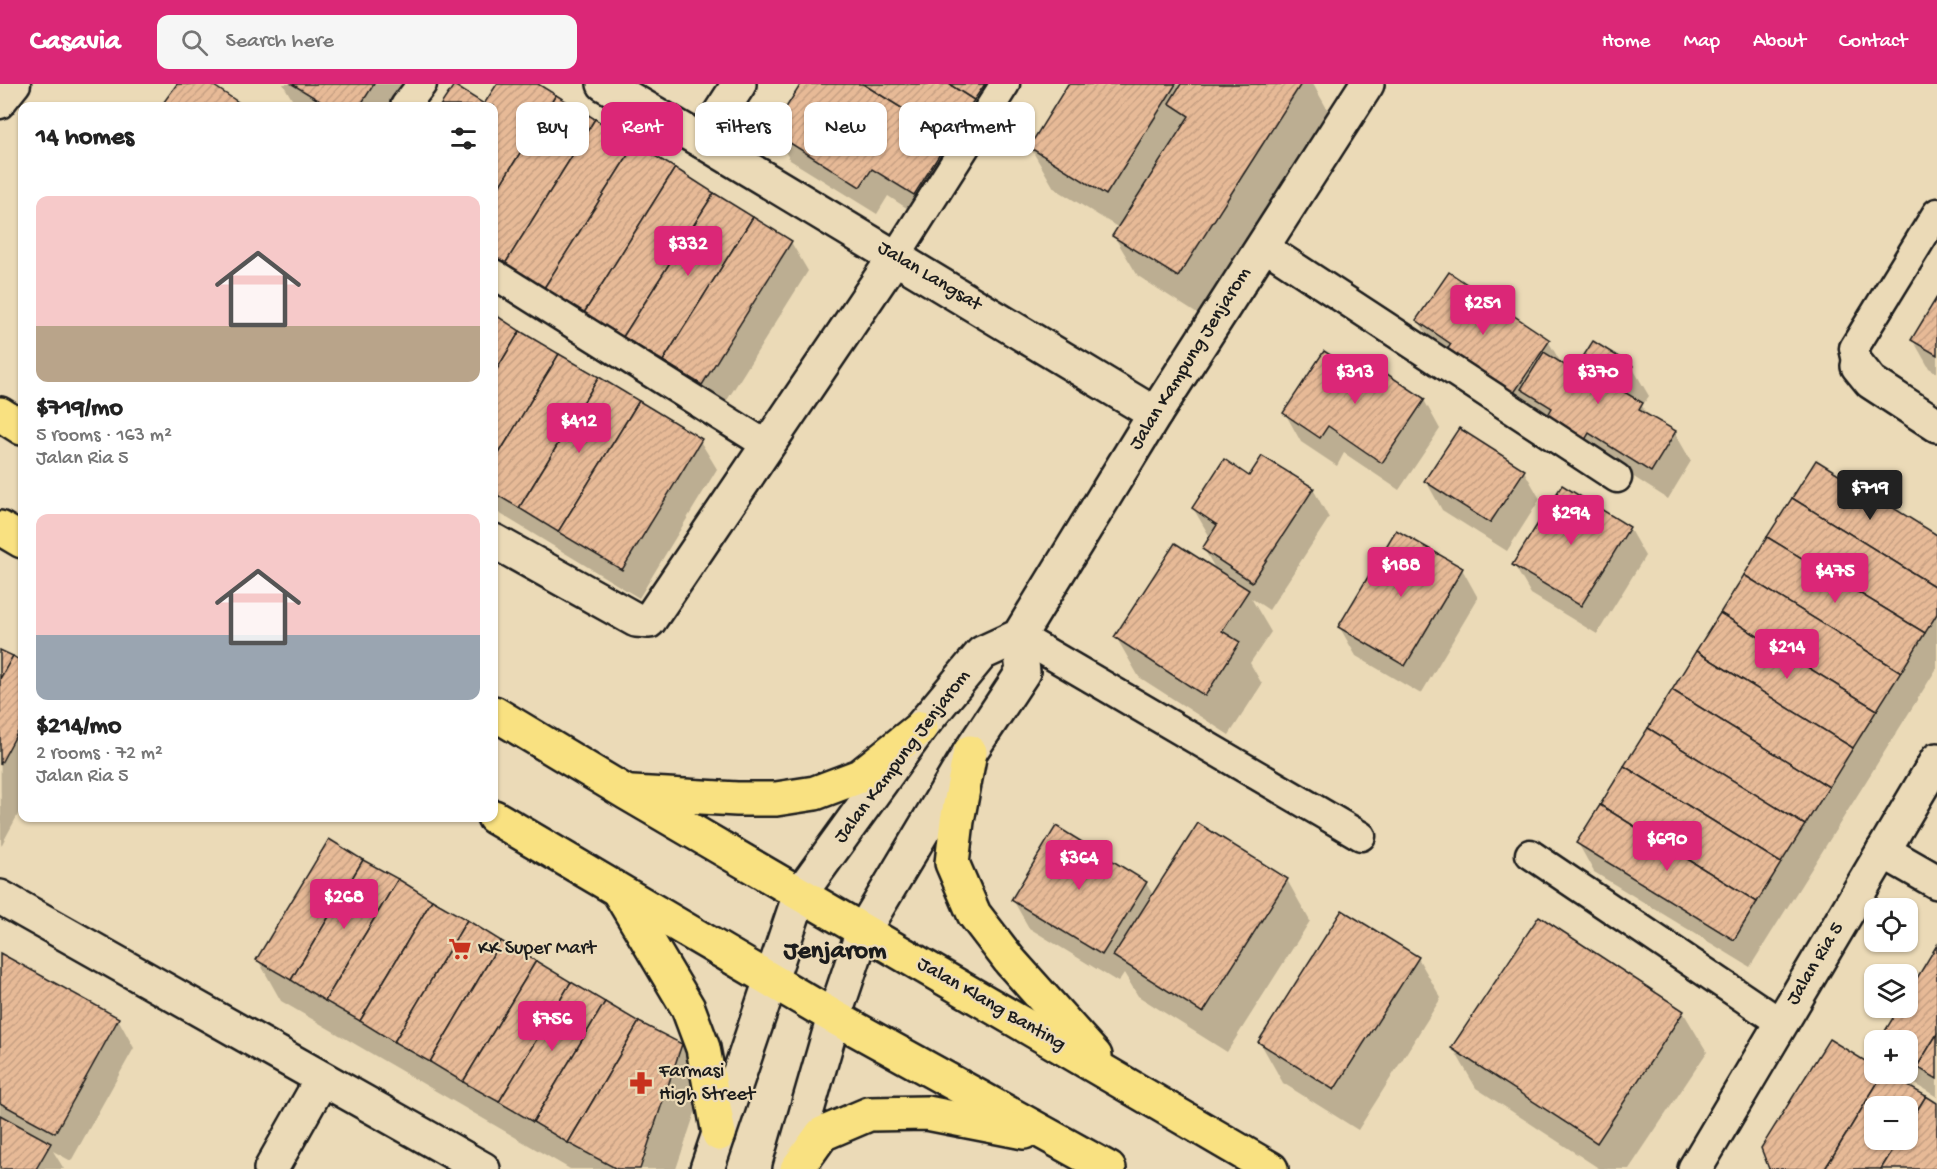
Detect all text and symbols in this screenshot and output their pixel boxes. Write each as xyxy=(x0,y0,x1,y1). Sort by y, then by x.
search box xyxy=(157,15,577,69)
text: Casavia xyxy=(30,26,121,59)
icon: search xyxy=(178,26,211,59)
text: Search here xyxy=(226,29,334,55)
text: Home xyxy=(1602,30,1650,55)
text: Map xyxy=(1683,30,1720,55)
text: About xyxy=(1753,30,1806,55)
text: Contact xyxy=(1839,30,1907,55)
chip: Buy xyxy=(516,102,589,156)
chip: Rent xyxy=(601,102,683,156)
chip: Filters xyxy=(695,102,792,156)
chip: New xyxy=(804,102,887,156)
chip: Apartment xyxy=(899,102,1035,156)
icon: filters xyxy=(447,122,480,155)
text: 14 homes xyxy=(36,123,134,154)
pin: $332 xyxy=(652,226,724,277)
text: $332 xyxy=(668,234,708,257)
icon: home xyxy=(204,235,312,343)
street label: Jalan Langsat xyxy=(873,237,987,318)
street label: Jalan Kampung Jenjarom xyxy=(1125,263,1257,455)
pin: $251 xyxy=(1447,285,1519,336)
text: $251 xyxy=(1464,293,1502,316)
pin: $313 xyxy=(1319,354,1391,405)
pin: $370 xyxy=(1562,354,1634,405)
text: $313 xyxy=(1336,362,1374,385)
text: $370 xyxy=(1577,362,1619,385)
text: $719/mo xyxy=(36,394,123,425)
pin: $412 xyxy=(543,403,615,454)
text: $412 xyxy=(561,411,597,434)
text: 5 rooms · 163 m² xyxy=(36,425,172,448)
text: Jalan Ria 5 xyxy=(36,448,129,471)
pin: $719 xyxy=(1834,470,1906,521)
text: $719 xyxy=(1851,478,1889,501)
pin: $294 xyxy=(1535,495,1607,546)
text: $294 xyxy=(1552,503,1590,526)
pin: $188 xyxy=(1365,547,1437,598)
icon: home xyxy=(204,553,312,661)
pin: $475 xyxy=(1799,553,1871,604)
text: $188 xyxy=(1382,555,1420,578)
text: $475 xyxy=(1815,561,1855,584)
pin: $214 xyxy=(1751,629,1823,680)
text: $214 xyxy=(1769,637,1805,660)
street label: Jalan Kampung Jenjarom xyxy=(830,666,976,848)
text: $214/mo xyxy=(36,712,121,743)
text: 2 rooms · 72 m² xyxy=(36,743,163,766)
text: Jalan Ria 5 xyxy=(36,766,129,789)
pin: $690 xyxy=(1631,821,1703,872)
text: $690 xyxy=(1647,829,1687,852)
pin: $364 xyxy=(1043,840,1115,891)
text: $364 xyxy=(1060,848,1098,871)
pin: $268 xyxy=(308,879,380,930)
text: $268 xyxy=(324,887,364,910)
map controls xyxy=(1864,898,1918,1150)
button: locate xyxy=(1864,898,1918,952)
street label: Jalan Ria 5 xyxy=(1782,918,1850,1010)
supermarket icon: KK Super Mart xyxy=(447,936,473,962)
district label: Jenjarom xyxy=(783,937,887,968)
place label: KK Super Mart xyxy=(478,938,597,961)
street label: Jalan Klang Banting xyxy=(913,953,1069,1057)
button: layers xyxy=(1864,964,1918,1018)
pin: $756 xyxy=(516,1001,588,1052)
text: $756 xyxy=(532,1009,572,1032)
button: + xyxy=(1864,1030,1918,1084)
place label: Farmasi High Street xyxy=(658,1061,757,1107)
pharmacy icon: Farmasi High Street xyxy=(628,1070,654,1096)
button: − xyxy=(1864,1096,1918,1150)

